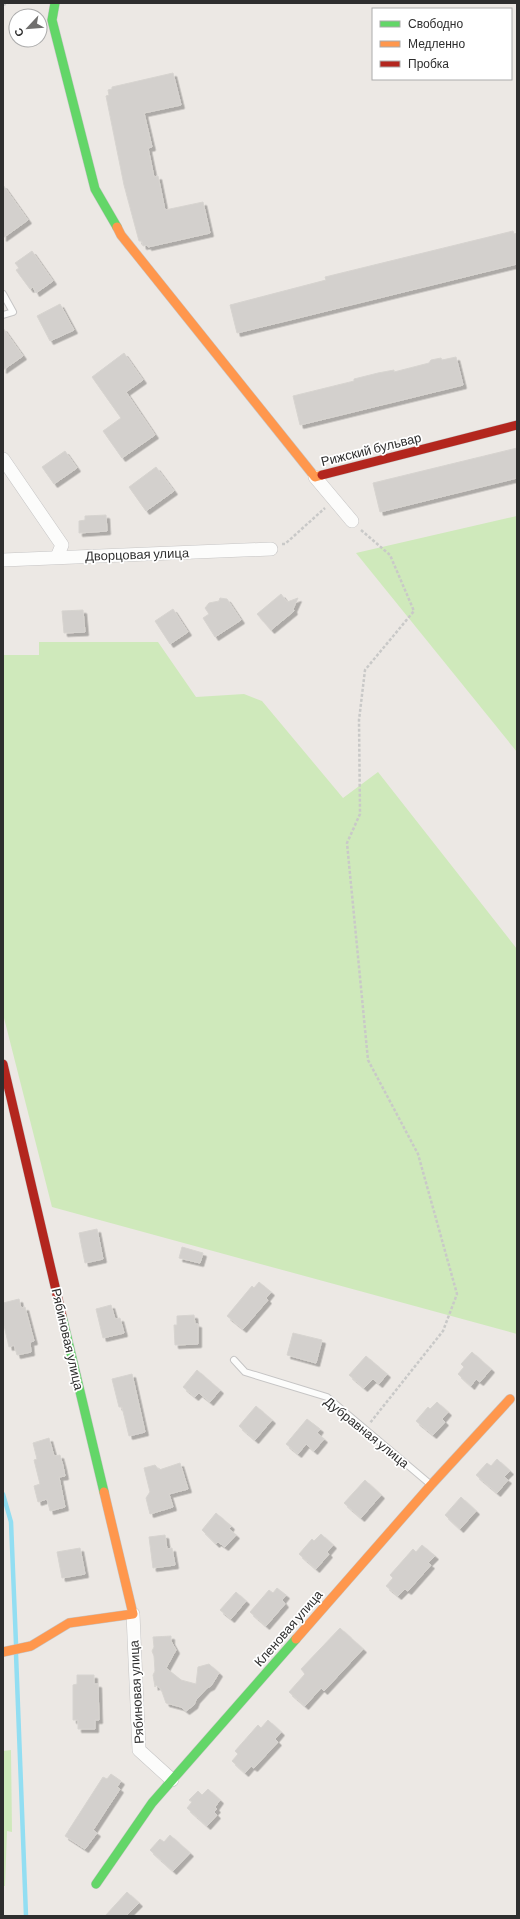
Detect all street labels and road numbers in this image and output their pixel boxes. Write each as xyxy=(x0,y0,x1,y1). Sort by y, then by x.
street label: Рижский бульвар xyxy=(319,429,423,469)
street label: Дворцовая улица xyxy=(85,544,190,564)
street label: Рябиновая улица xyxy=(49,1287,88,1392)
street label: Дубравная улица xyxy=(321,1393,413,1472)
street label: Кленовая улица xyxy=(250,1586,326,1670)
street label: Рябиновая улица xyxy=(125,1639,147,1744)

